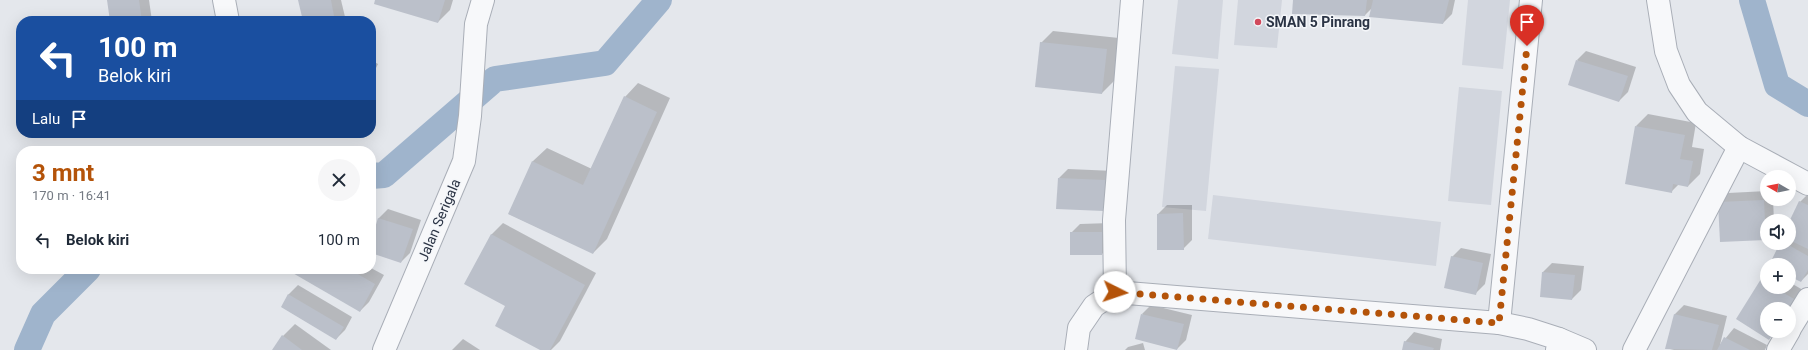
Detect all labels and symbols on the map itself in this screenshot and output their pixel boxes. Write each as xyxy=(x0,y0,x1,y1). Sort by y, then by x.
pin xyxy=(1510,5,1544,46)
place label: SMAN 5 Pinrang xyxy=(1266,14,1370,30)
marker: SMAN 5 Pinrang xyxy=(1253,17,1263,27)
north arrow xyxy=(1760,170,1796,206)
street label: Jalan Serigala xyxy=(414,176,464,264)
position arrow xyxy=(1094,271,1136,313)

